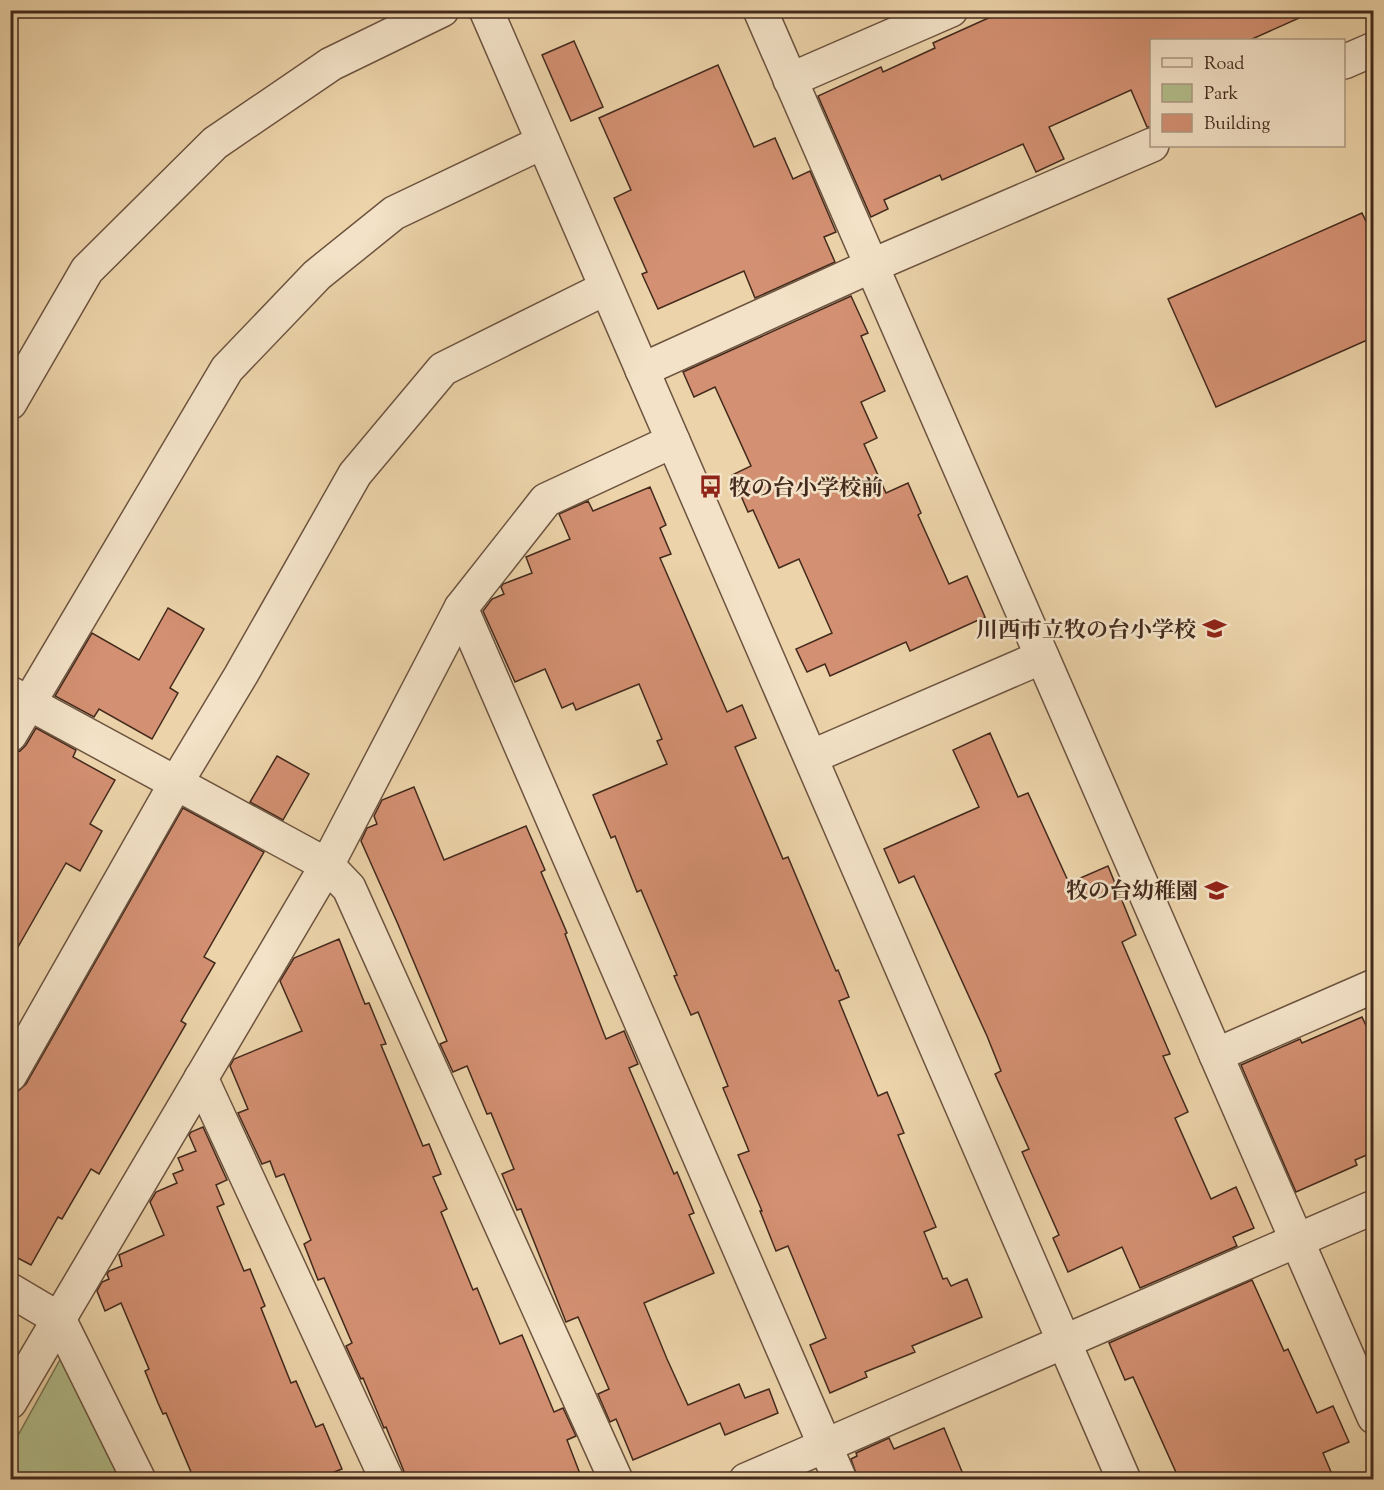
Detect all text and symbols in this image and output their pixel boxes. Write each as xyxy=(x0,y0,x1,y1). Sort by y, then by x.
legend xyxy=(1150,39,1345,147)
text: Road xyxy=(1204,52,1244,78)
text: Park xyxy=(1204,82,1239,108)
text: Building xyxy=(1204,112,1270,138)
bus stop icon: 牧の台小学校前 xyxy=(698,474,724,500)
place label: 牧の台小学校前 xyxy=(729,474,883,506)
place label: 川西市立牧の台小学校 xyxy=(976,616,1196,648)
school or university icon: 川西市立牧の台小学校 xyxy=(1201,616,1227,642)
place label: 牧の台幼稚園 xyxy=(1066,877,1198,909)
school or university icon: 牧の台幼稚園 xyxy=(1203,877,1229,903)

